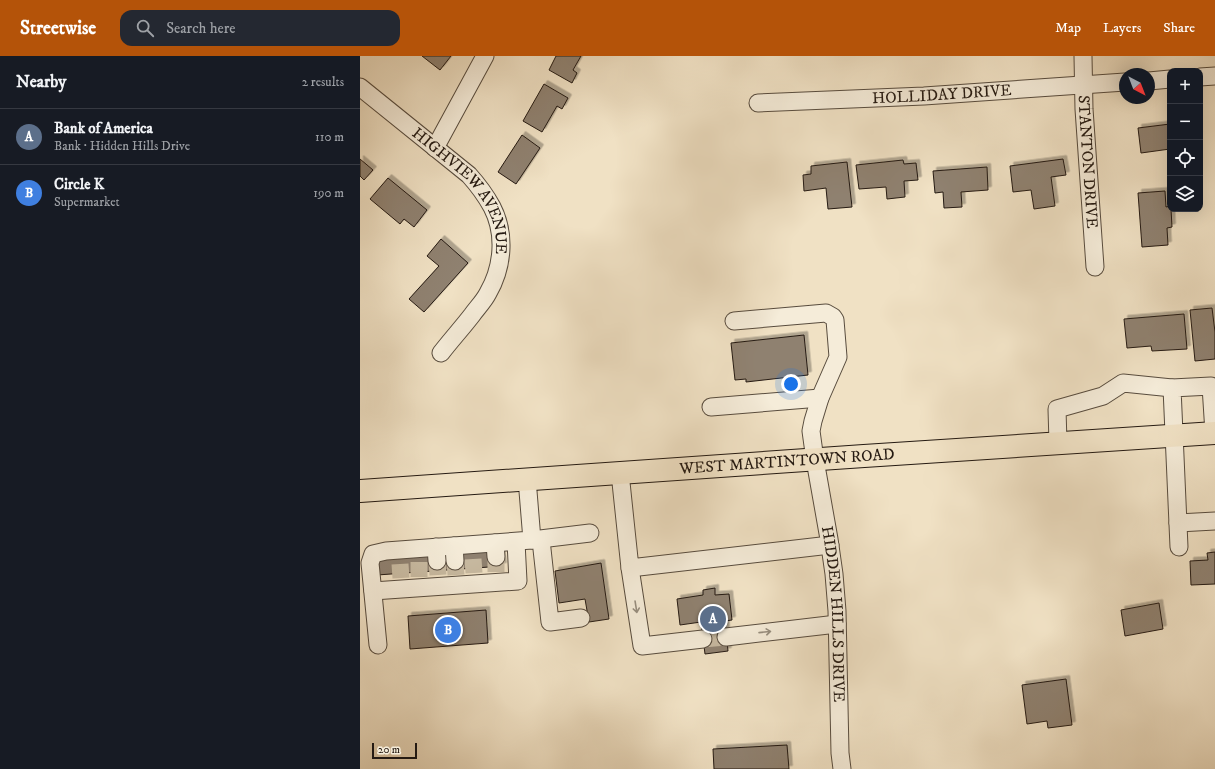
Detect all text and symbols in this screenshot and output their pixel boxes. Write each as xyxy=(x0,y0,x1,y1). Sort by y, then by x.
search box xyxy=(120,10,400,46)
text: Streetwise xyxy=(20,17,96,40)
icon: search xyxy=(134,17,156,39)
text: Search here xyxy=(166,19,236,38)
text: Map xyxy=(1055,19,1081,37)
text: Layers xyxy=(1103,19,1141,37)
text: Share xyxy=(1163,19,1195,37)
north arrow xyxy=(1119,68,1155,104)
map controls xyxy=(1167,68,1203,212)
button: + xyxy=(1167,68,1203,104)
text: Nearby xyxy=(16,71,66,93)
text: 2 results xyxy=(302,74,344,90)
street label: HOLLIDAY DRIVE xyxy=(872,80,1012,108)
street label: STANTON DRIVE xyxy=(1074,95,1102,229)
button: − xyxy=(1167,104,1203,140)
text: Bank of America xyxy=(54,119,153,138)
street label: HIGHVIEW AVENUE xyxy=(408,123,511,255)
text: A xyxy=(25,129,33,145)
text: 110 m xyxy=(315,129,344,145)
text: Bank · Hidden Hills Drive xyxy=(54,138,190,154)
button: locate xyxy=(1167,140,1203,176)
text: Circle K xyxy=(54,175,104,194)
button: layers xyxy=(1167,176,1203,212)
text: B xyxy=(25,185,33,201)
text: 190 m xyxy=(313,185,344,201)
text: Supermarket xyxy=(54,194,120,210)
your location xyxy=(781,374,801,394)
street label: WEST MARTINTOWN ROAD xyxy=(678,444,895,479)
street label: HIDDEN HILLS DRIVE xyxy=(817,524,849,702)
one-way arrow xyxy=(632,600,640,613)
pin: A xyxy=(700,604,726,634)
pin: B xyxy=(435,615,461,645)
one-way arrow xyxy=(758,628,771,636)
scale bar xyxy=(372,741,417,760)
text: 20 m xyxy=(378,743,400,757)

